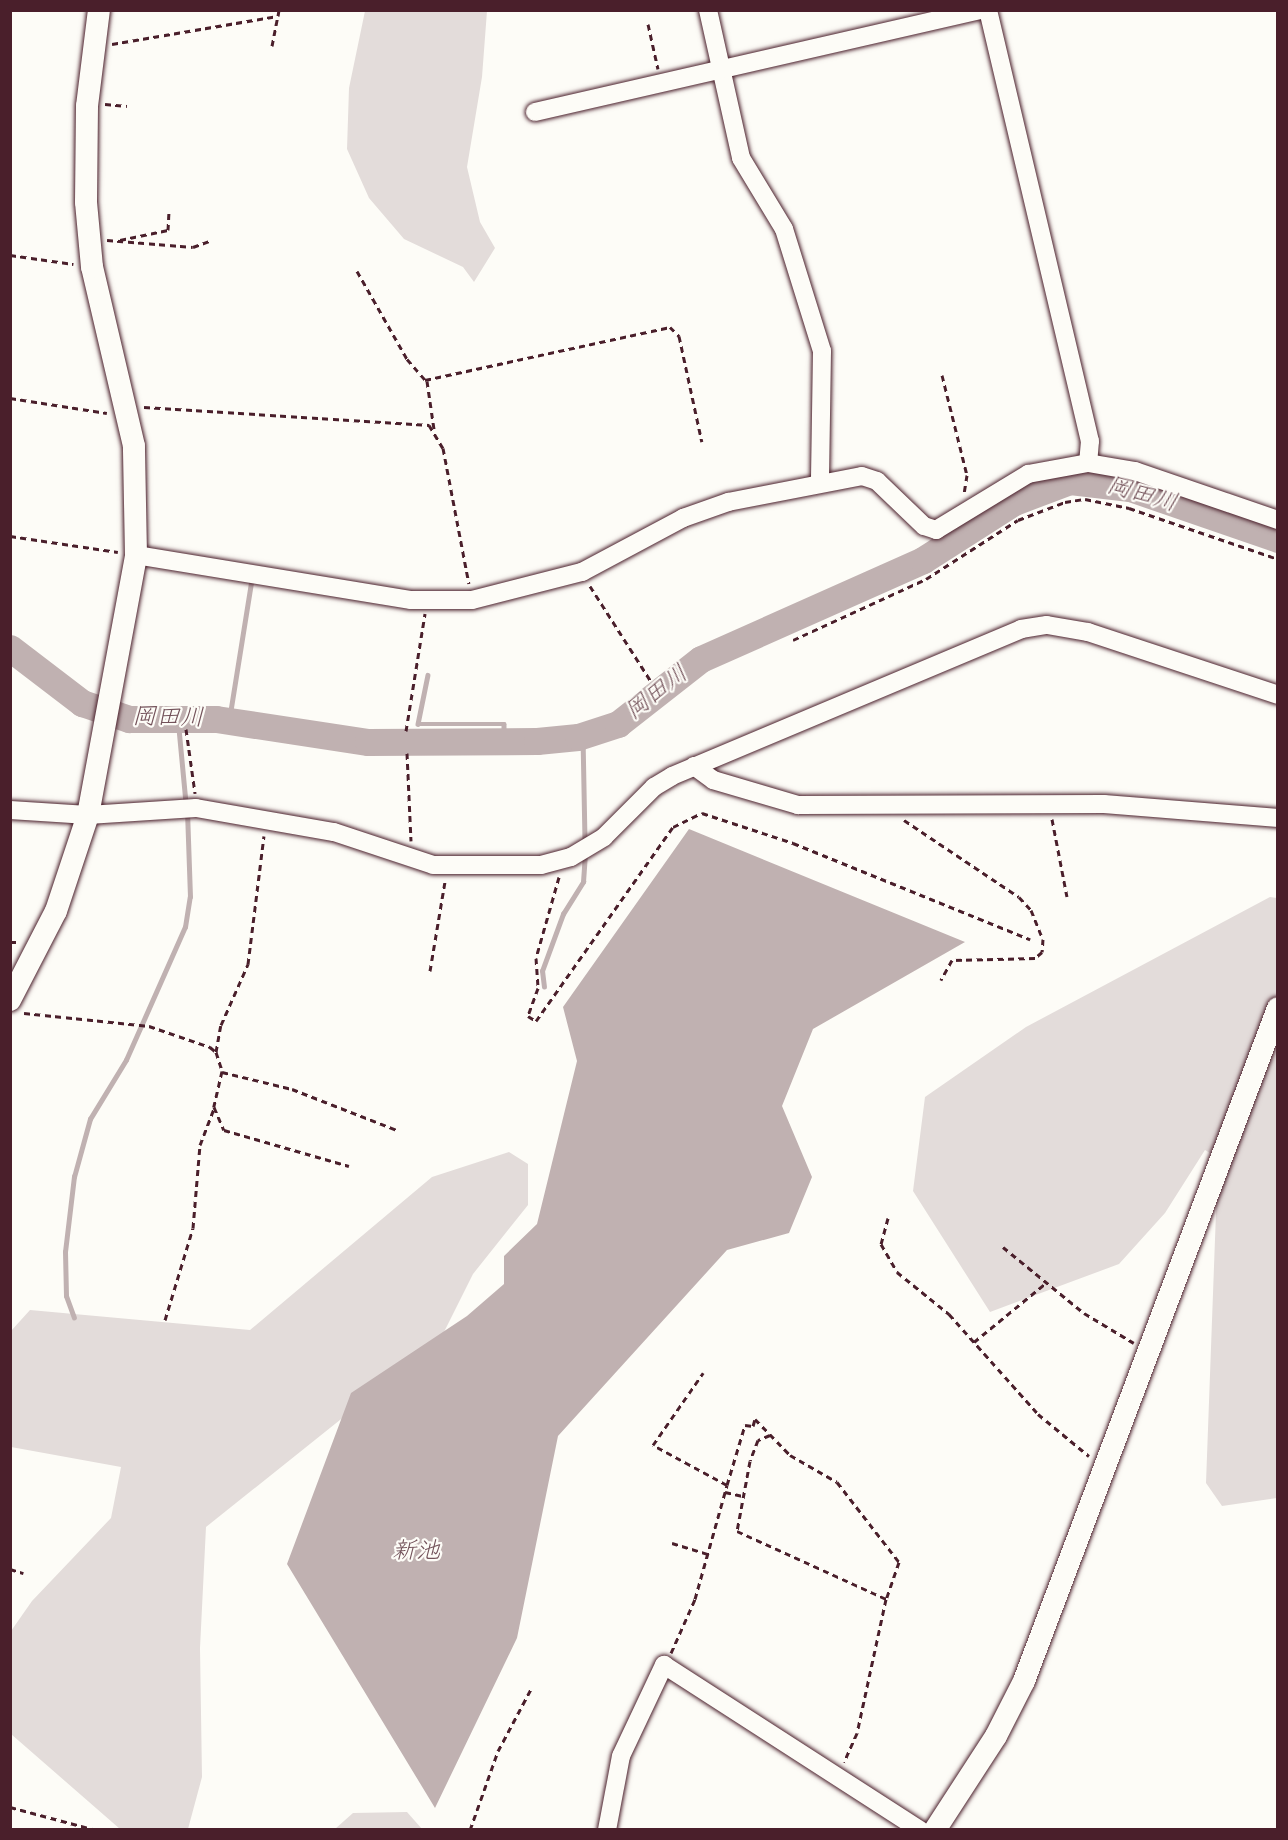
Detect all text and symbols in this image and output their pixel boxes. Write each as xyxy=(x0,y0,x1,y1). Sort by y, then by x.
water label: 岡田川 xyxy=(1103,471,1181,519)
water label: 岡田川 xyxy=(620,659,694,727)
water label: 岡田川 xyxy=(132,703,204,733)
water label: 新池 xyxy=(392,1538,440,1566)

